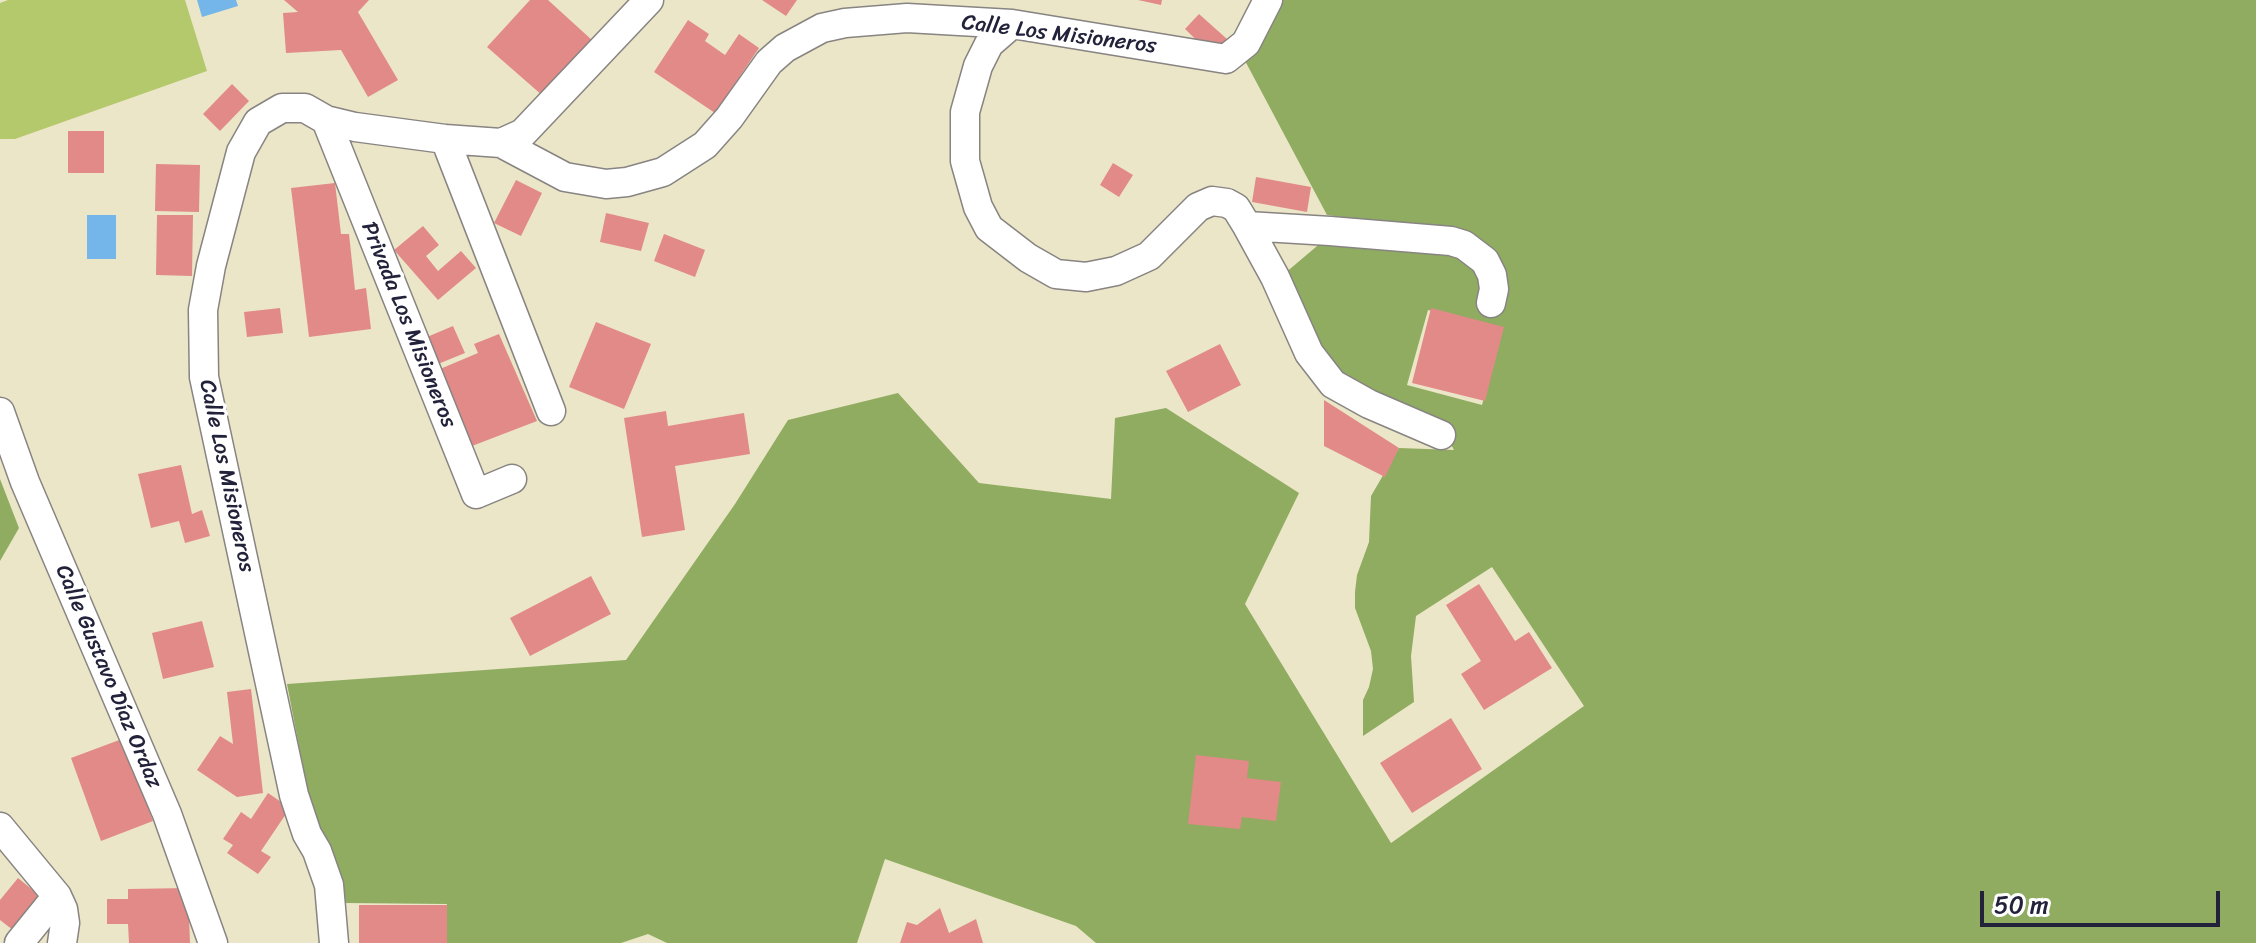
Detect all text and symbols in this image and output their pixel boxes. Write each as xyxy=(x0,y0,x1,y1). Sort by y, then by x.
street label: Calle Los Misioneros xyxy=(960,10,1158,60)
street label: Privada Los Misioneros xyxy=(355,218,461,432)
street label: Calle Los Misioneros xyxy=(193,377,259,575)
street label: Calle Gustavo Díaz Ordaz xyxy=(49,561,167,793)
scale bar xyxy=(1984,875,2224,925)
text: 50 m xyxy=(1994,884,2049,926)

